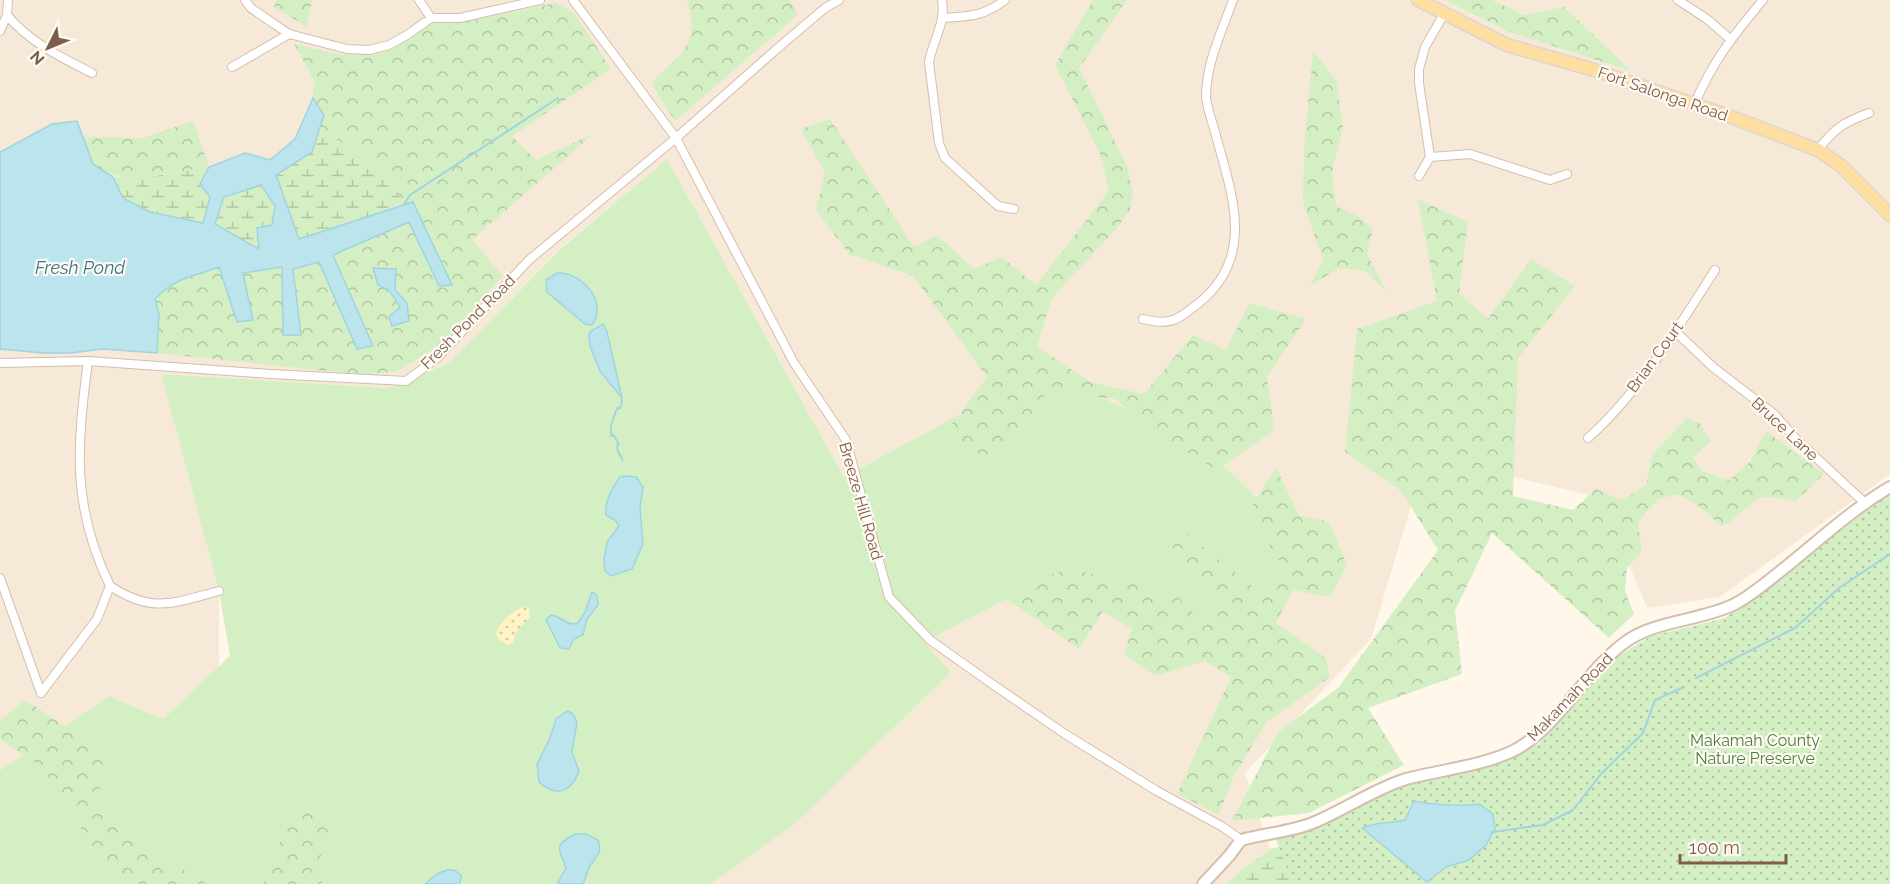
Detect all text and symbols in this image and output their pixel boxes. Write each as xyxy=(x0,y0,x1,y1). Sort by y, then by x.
north arrow xyxy=(18,18,78,78)
text: N xyxy=(26,47,49,69)
street label: Fort Salonga Road xyxy=(1596,63,1731,125)
water label: Fresh Pond xyxy=(35,257,126,278)
street label: Fresh Pond Road xyxy=(417,271,519,373)
street label: Brian Court xyxy=(1623,317,1687,396)
street label: Bruce Lane xyxy=(1748,393,1822,465)
street label: Breeze Hill Road xyxy=(835,440,887,562)
street label: Makamah Road xyxy=(1523,649,1617,745)
park label: Makamah County Nature Preserve xyxy=(1690,731,1820,768)
scale bar xyxy=(1680,827,1786,865)
text: 100 m xyxy=(1689,837,1740,858)

